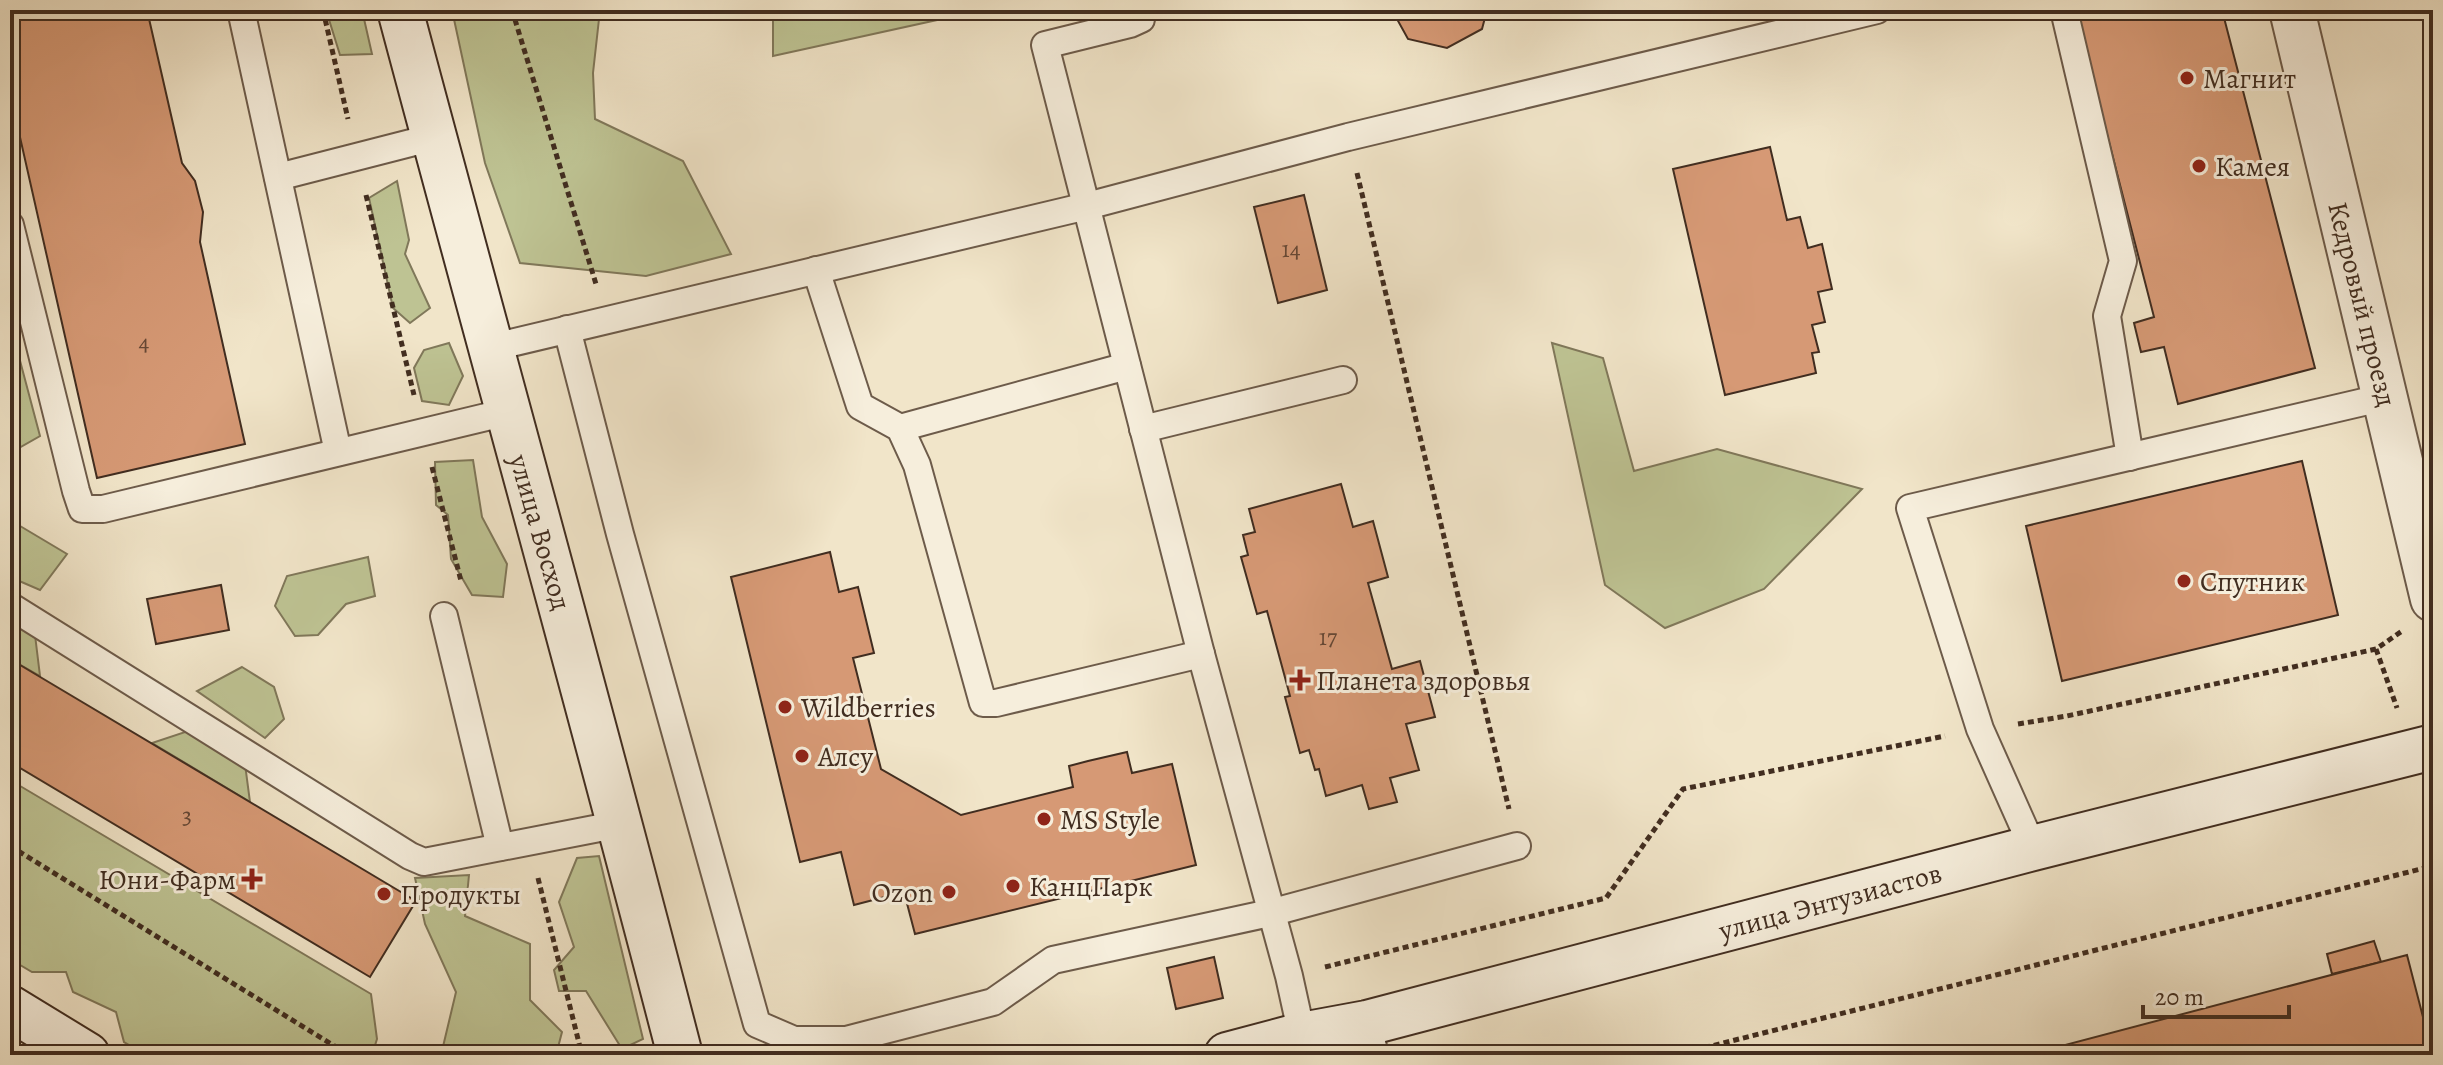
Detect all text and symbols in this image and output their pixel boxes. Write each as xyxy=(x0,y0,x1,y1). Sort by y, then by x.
place label: Магнит xyxy=(2203,60,2296,98)
marker: Магнит xyxy=(2178,69,2196,87)
place label: Камея xyxy=(2215,148,2290,186)
marker: Камея xyxy=(2190,157,2208,175)
street label: Кедровый проезд xyxy=(2318,198,2406,411)
house number: 14 xyxy=(1281,233,1301,265)
house number: 4 xyxy=(139,326,150,358)
street label: улица Восход xyxy=(499,449,580,615)
place label: Спутник xyxy=(2200,563,2305,601)
marker: Спутник xyxy=(2175,572,2193,590)
house number: 17 xyxy=(1319,621,1338,653)
place label: Планета здоровья xyxy=(1316,662,1531,700)
marker: Планета здоровья xyxy=(1291,671,1309,689)
place label: Wildberries xyxy=(800,689,936,727)
marker: Wildberries xyxy=(776,698,794,716)
place label: Алсу xyxy=(817,738,873,776)
marker: Алсу xyxy=(793,747,811,765)
house number: 3 xyxy=(182,800,192,832)
place label: MS Style xyxy=(1060,801,1160,839)
marker: MS Style xyxy=(1035,810,1053,828)
street label: улица Энтузиастов xyxy=(1714,854,1946,950)
place label: Юни-Фарм xyxy=(99,861,236,899)
place label: КанцПарк xyxy=(1029,868,1153,906)
marker: Юни-Фарм xyxy=(243,870,261,888)
place label: Ozon xyxy=(871,874,933,912)
place label: Продукты xyxy=(400,876,521,914)
marker: КанцПарк xyxy=(1004,877,1022,895)
marker: Ozon xyxy=(940,883,958,901)
marker: Продукты xyxy=(375,885,393,903)
scale bar xyxy=(2143,969,2289,1019)
text: 20 m xyxy=(2155,981,2204,1013)

